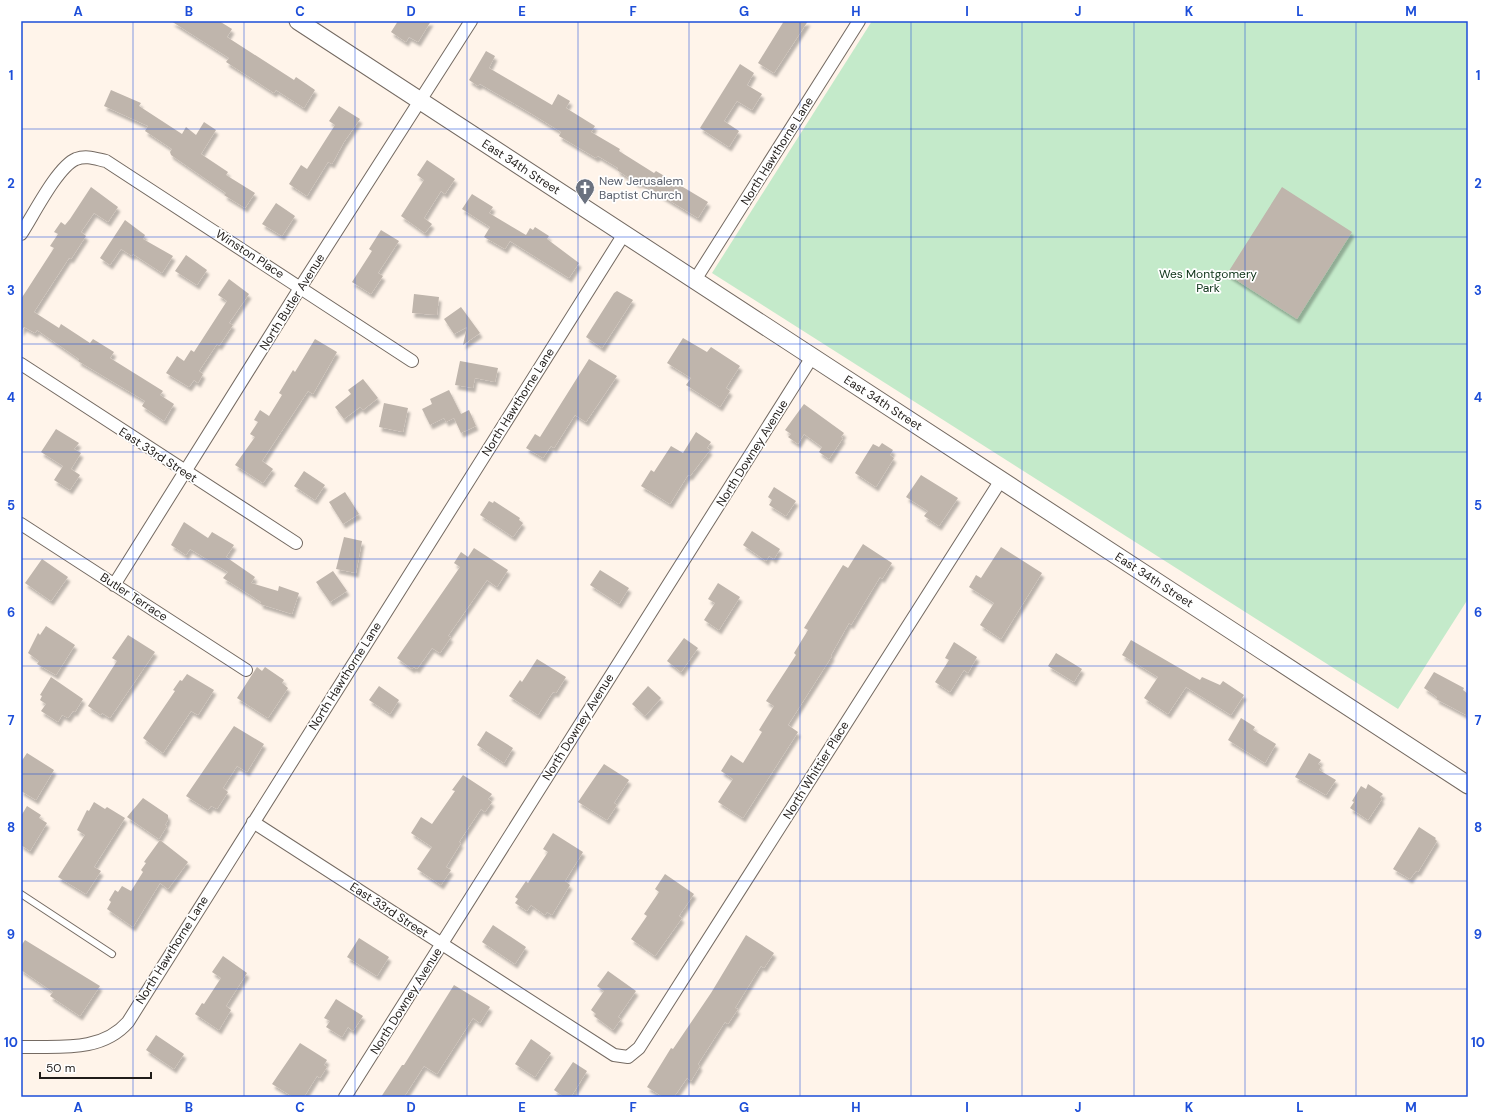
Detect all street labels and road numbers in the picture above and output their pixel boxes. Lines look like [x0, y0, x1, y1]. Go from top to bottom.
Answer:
street label: North Hawthorne Lane [737, 94, 817, 208]
street label: East 34th Street [479, 136, 563, 198]
street label: Winston Place [213, 226, 288, 282]
street label: North Butler Avenue [256, 250, 328, 353]
street label: North Hawthorne Lane [478, 345, 558, 459]
street label: East 34th Street [841, 372, 925, 434]
street label: North Downey Avenue [713, 396, 791, 509]
street label: East 33rd Street [116, 424, 200, 486]
street label: East 34th Street [1112, 549, 1196, 611]
street label: Butler Terrace [97, 569, 171, 625]
street label: North Hawthorne Lane [305, 619, 385, 733]
street label: North Downey Avenue [539, 670, 617, 783]
street label: North Whittier Place [779, 718, 853, 822]
street label: East 33rd Street [347, 879, 431, 941]
street label: North Hawthorne Lane [132, 893, 212, 1007]
street label: North Downey Avenue [367, 944, 445, 1057]

